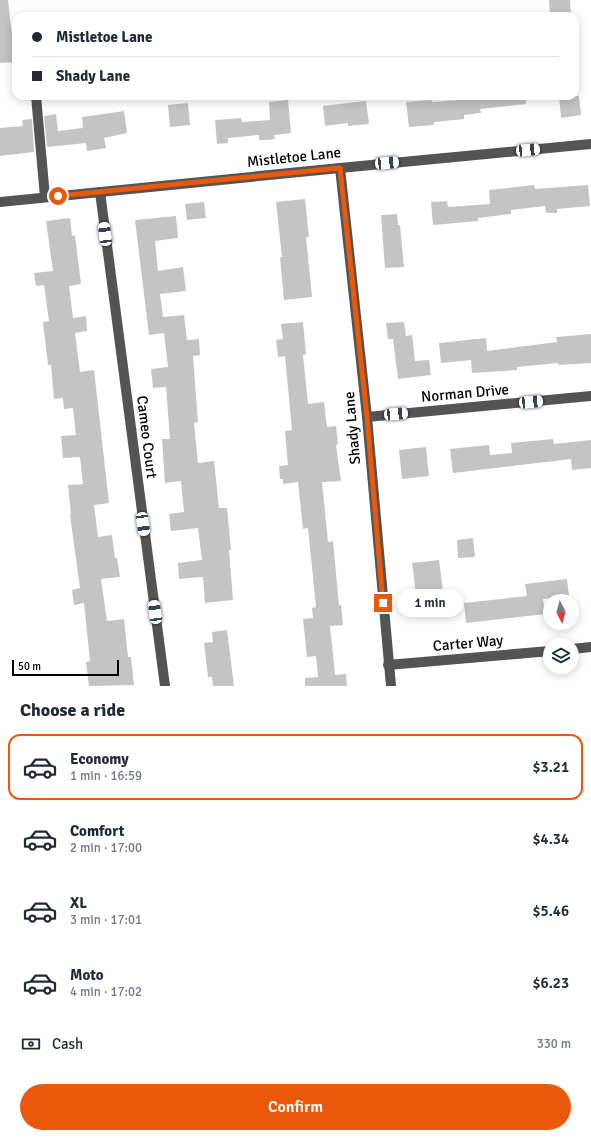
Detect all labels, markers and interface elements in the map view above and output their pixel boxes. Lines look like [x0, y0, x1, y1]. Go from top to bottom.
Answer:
text: Mistletoe Lane [56, 28, 153, 46]
text: Shady Lane [56, 67, 130, 85]
street label: Mistletoe Lane [246, 143, 342, 171]
car [516, 143, 540, 157]
car [375, 156, 399, 170]
route start [49, 187, 67, 205]
car [98, 221, 112, 247]
street label: Norman Drive [420, 380, 510, 406]
street label: Shady Lane [340, 391, 364, 465]
street label: Cameo Court [133, 395, 161, 479]
car [519, 395, 543, 409]
car [384, 407, 408, 421]
car [135, 511, 151, 537]
callout: 1 min [397, 589, 463, 617]
route end [374, 594, 392, 612]
north arrow [543, 594, 579, 630]
map controls [543, 594, 579, 674]
text: 1 min [414, 595, 446, 611]
car [147, 599, 163, 625]
street label: Carter Way [432, 631, 504, 655]
button: layers [543, 638, 579, 674]
scale bar [12, 658, 119, 677]
text: 50 m [18, 660, 41, 673]
text: Choose a ride [20, 699, 125, 721]
icon: car [22, 749, 58, 785]
text: Economy [70, 750, 129, 768]
text: $3.21 [532, 758, 569, 776]
text: 1 min · 16:59 [70, 768, 142, 784]
icon: car [22, 821, 58, 857]
text: Comfort [70, 822, 124, 840]
text: $4.34 [532, 830, 569, 848]
text: 2 min · 17:00 [70, 840, 142, 856]
icon: car [22, 893, 58, 929]
text: XL [70, 894, 87, 912]
text: $5.46 [532, 902, 569, 920]
text: 3 min · 17:01 [70, 912, 142, 928]
icon: car [22, 965, 58, 1001]
text: Moto [70, 966, 104, 984]
text: $6.23 [532, 974, 569, 992]
text: 4 min · 17:02 [70, 984, 142, 1000]
icon: cash [20, 1033, 42, 1055]
text: Cash [52, 1035, 83, 1053]
text: 330 m [537, 1036, 571, 1052]
button: Confirm [20, 1084, 571, 1130]

